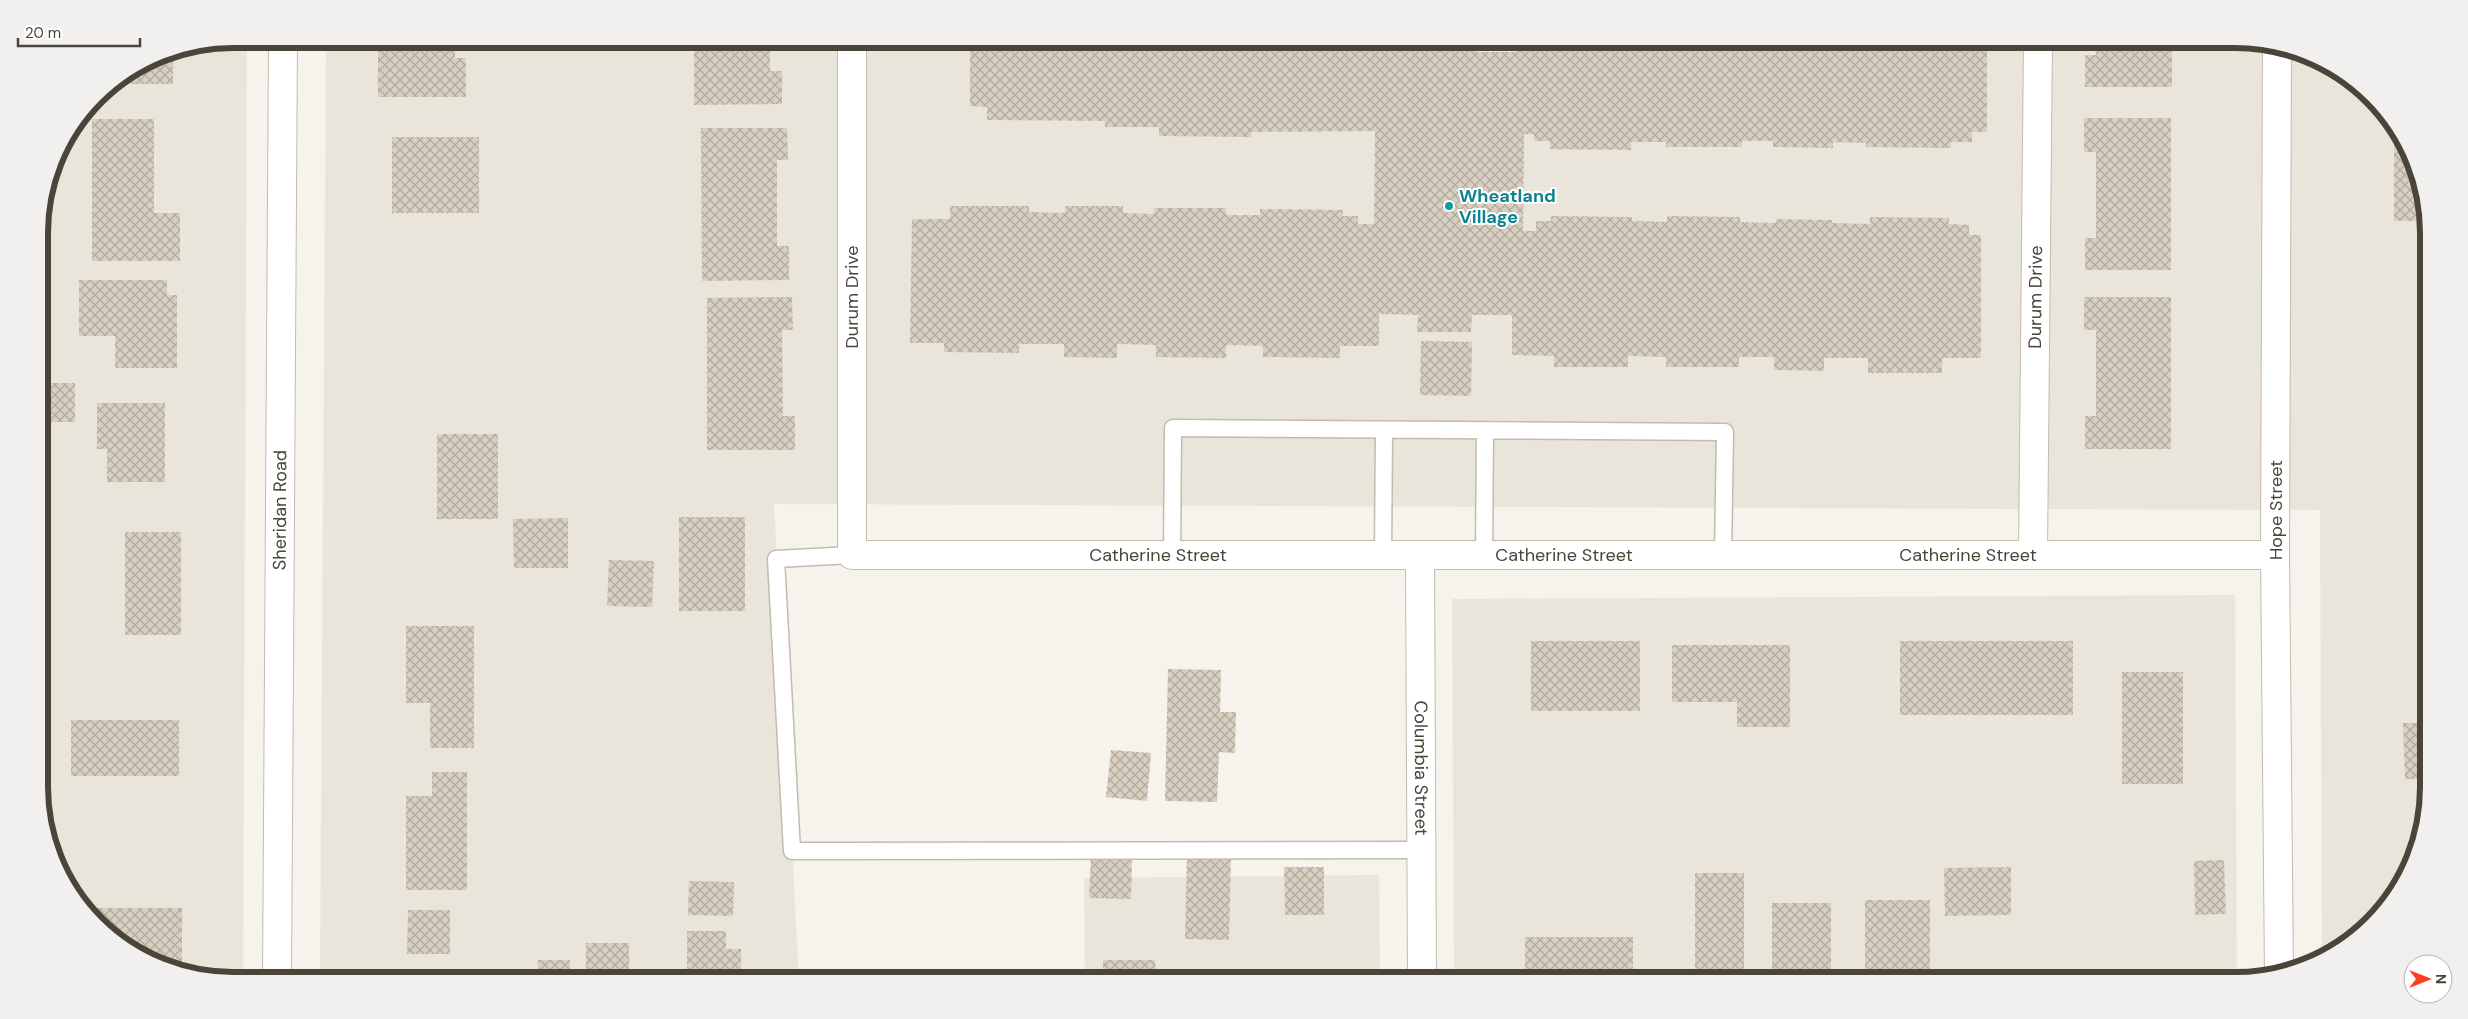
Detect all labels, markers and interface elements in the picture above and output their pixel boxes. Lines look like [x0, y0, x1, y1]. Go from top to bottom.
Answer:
scale bar [18, 15, 140, 47]
text: 20 m [25, 23, 61, 43]
place label: Wheatland Village [1459, 184, 1556, 229]
marker: Wheatland Village [1443, 200, 1455, 212]
street label: Durum Drive [840, 245, 864, 349]
street label: Durum Drive [2023, 245, 2048, 349]
street label: Sheridan Road [268, 450, 292, 570]
street label: Hope Street [2264, 460, 2288, 560]
street label: Catherine Street [1089, 543, 1227, 567]
street label: Catherine Street [1495, 543, 1633, 567]
street label: Catherine Street [1899, 543, 2037, 567]
street label: Columbia Street [1409, 700, 1433, 836]
north arrow [2403, 954, 2453, 1004]
text: N [2432, 974, 2450, 984]

